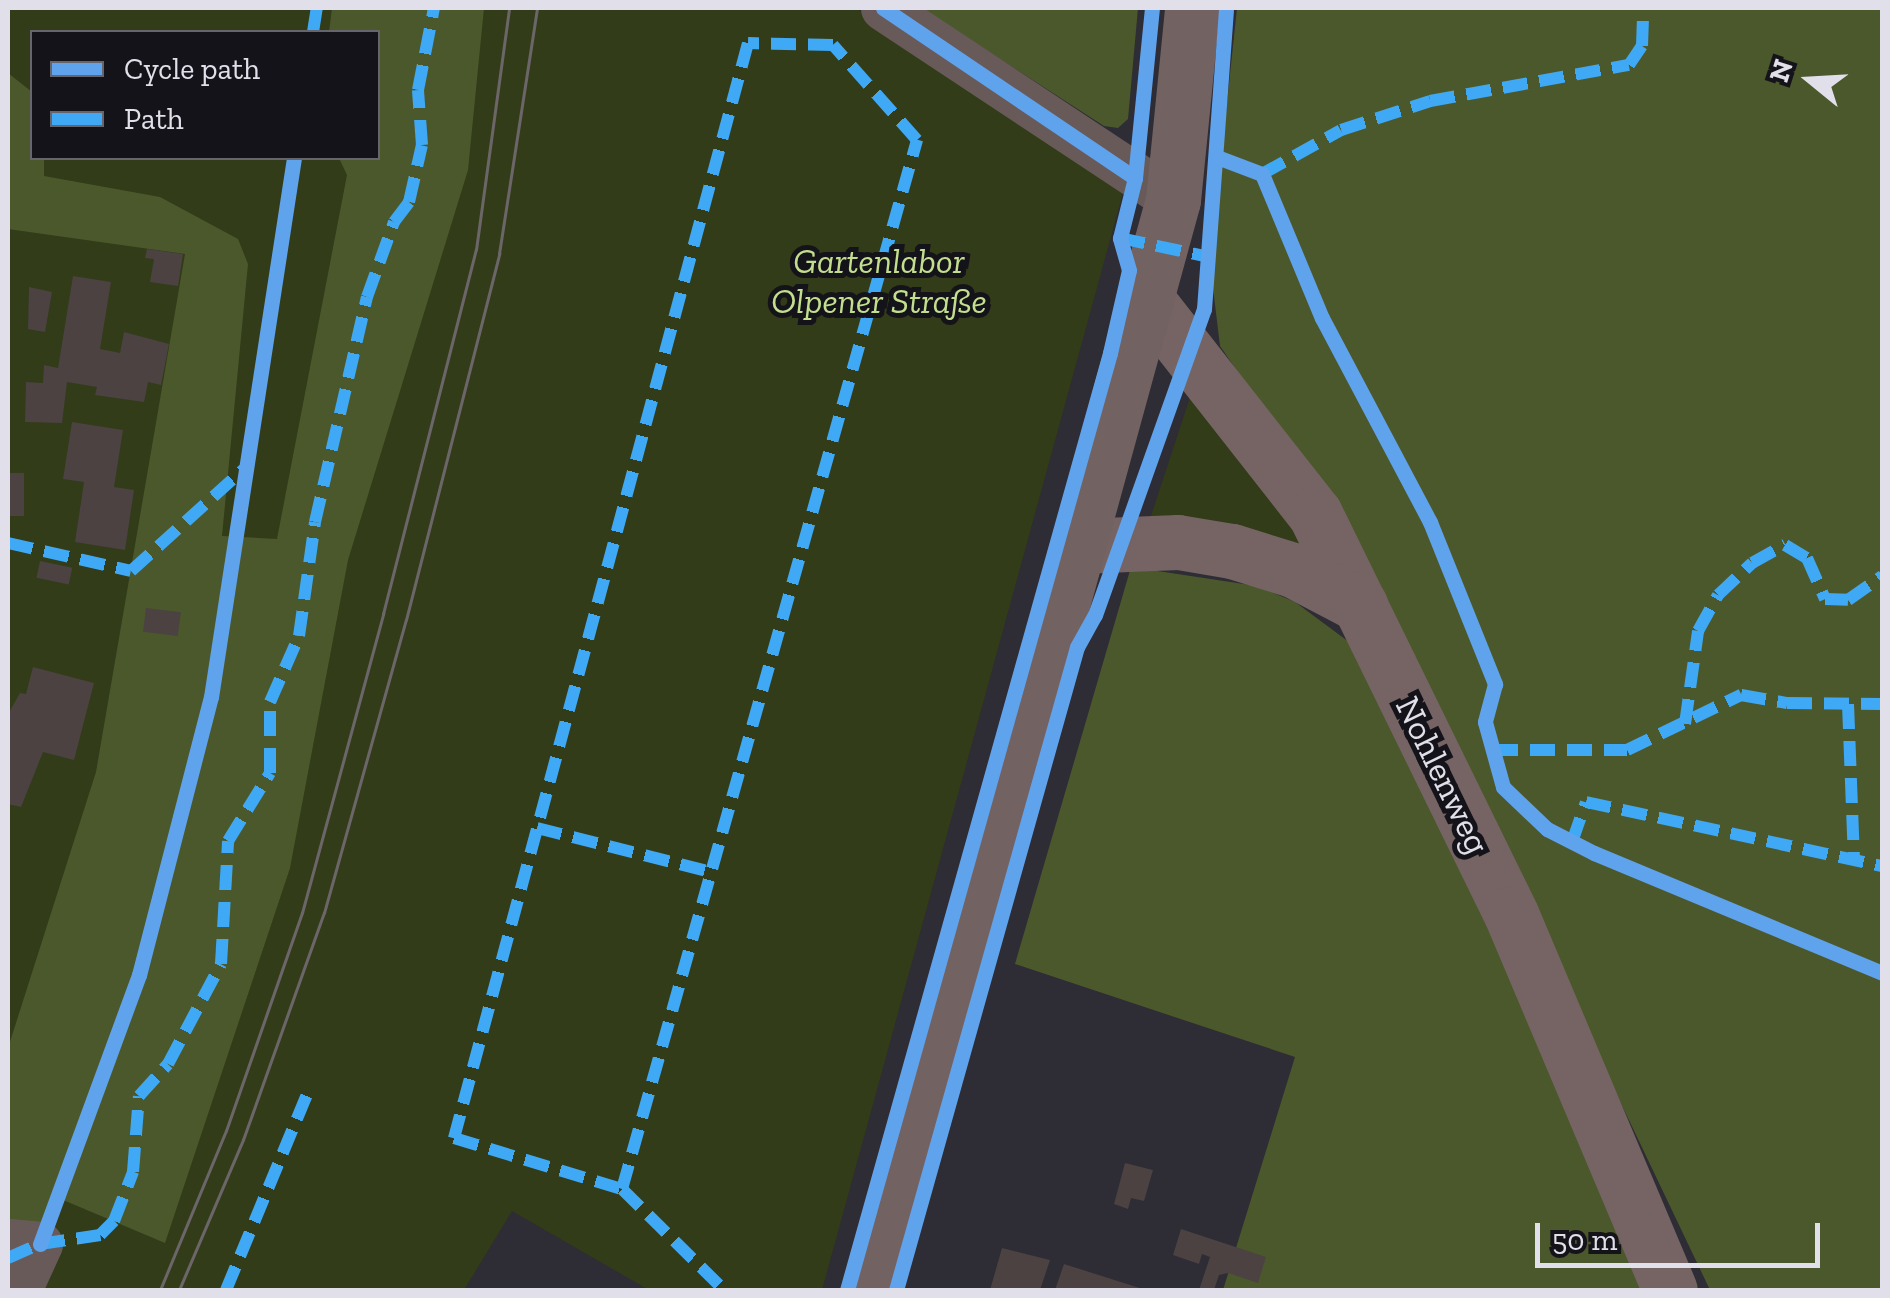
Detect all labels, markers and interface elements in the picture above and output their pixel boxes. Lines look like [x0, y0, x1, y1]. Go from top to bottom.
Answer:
legend [30, 30, 380, 160]
north arrow [1760, 30, 1860, 130]
text: Cycle path [124, 51, 260, 87]
text: N [1762, 55, 1800, 86]
text: Path [124, 101, 183, 137]
park label: Gartenlabor Olpener Straße [771, 240, 987, 322]
street label: Nohlenweg [1387, 689, 1499, 861]
scale bar [1540, 1203, 1825, 1265]
text: 50 m [1552, 1222, 1617, 1258]

